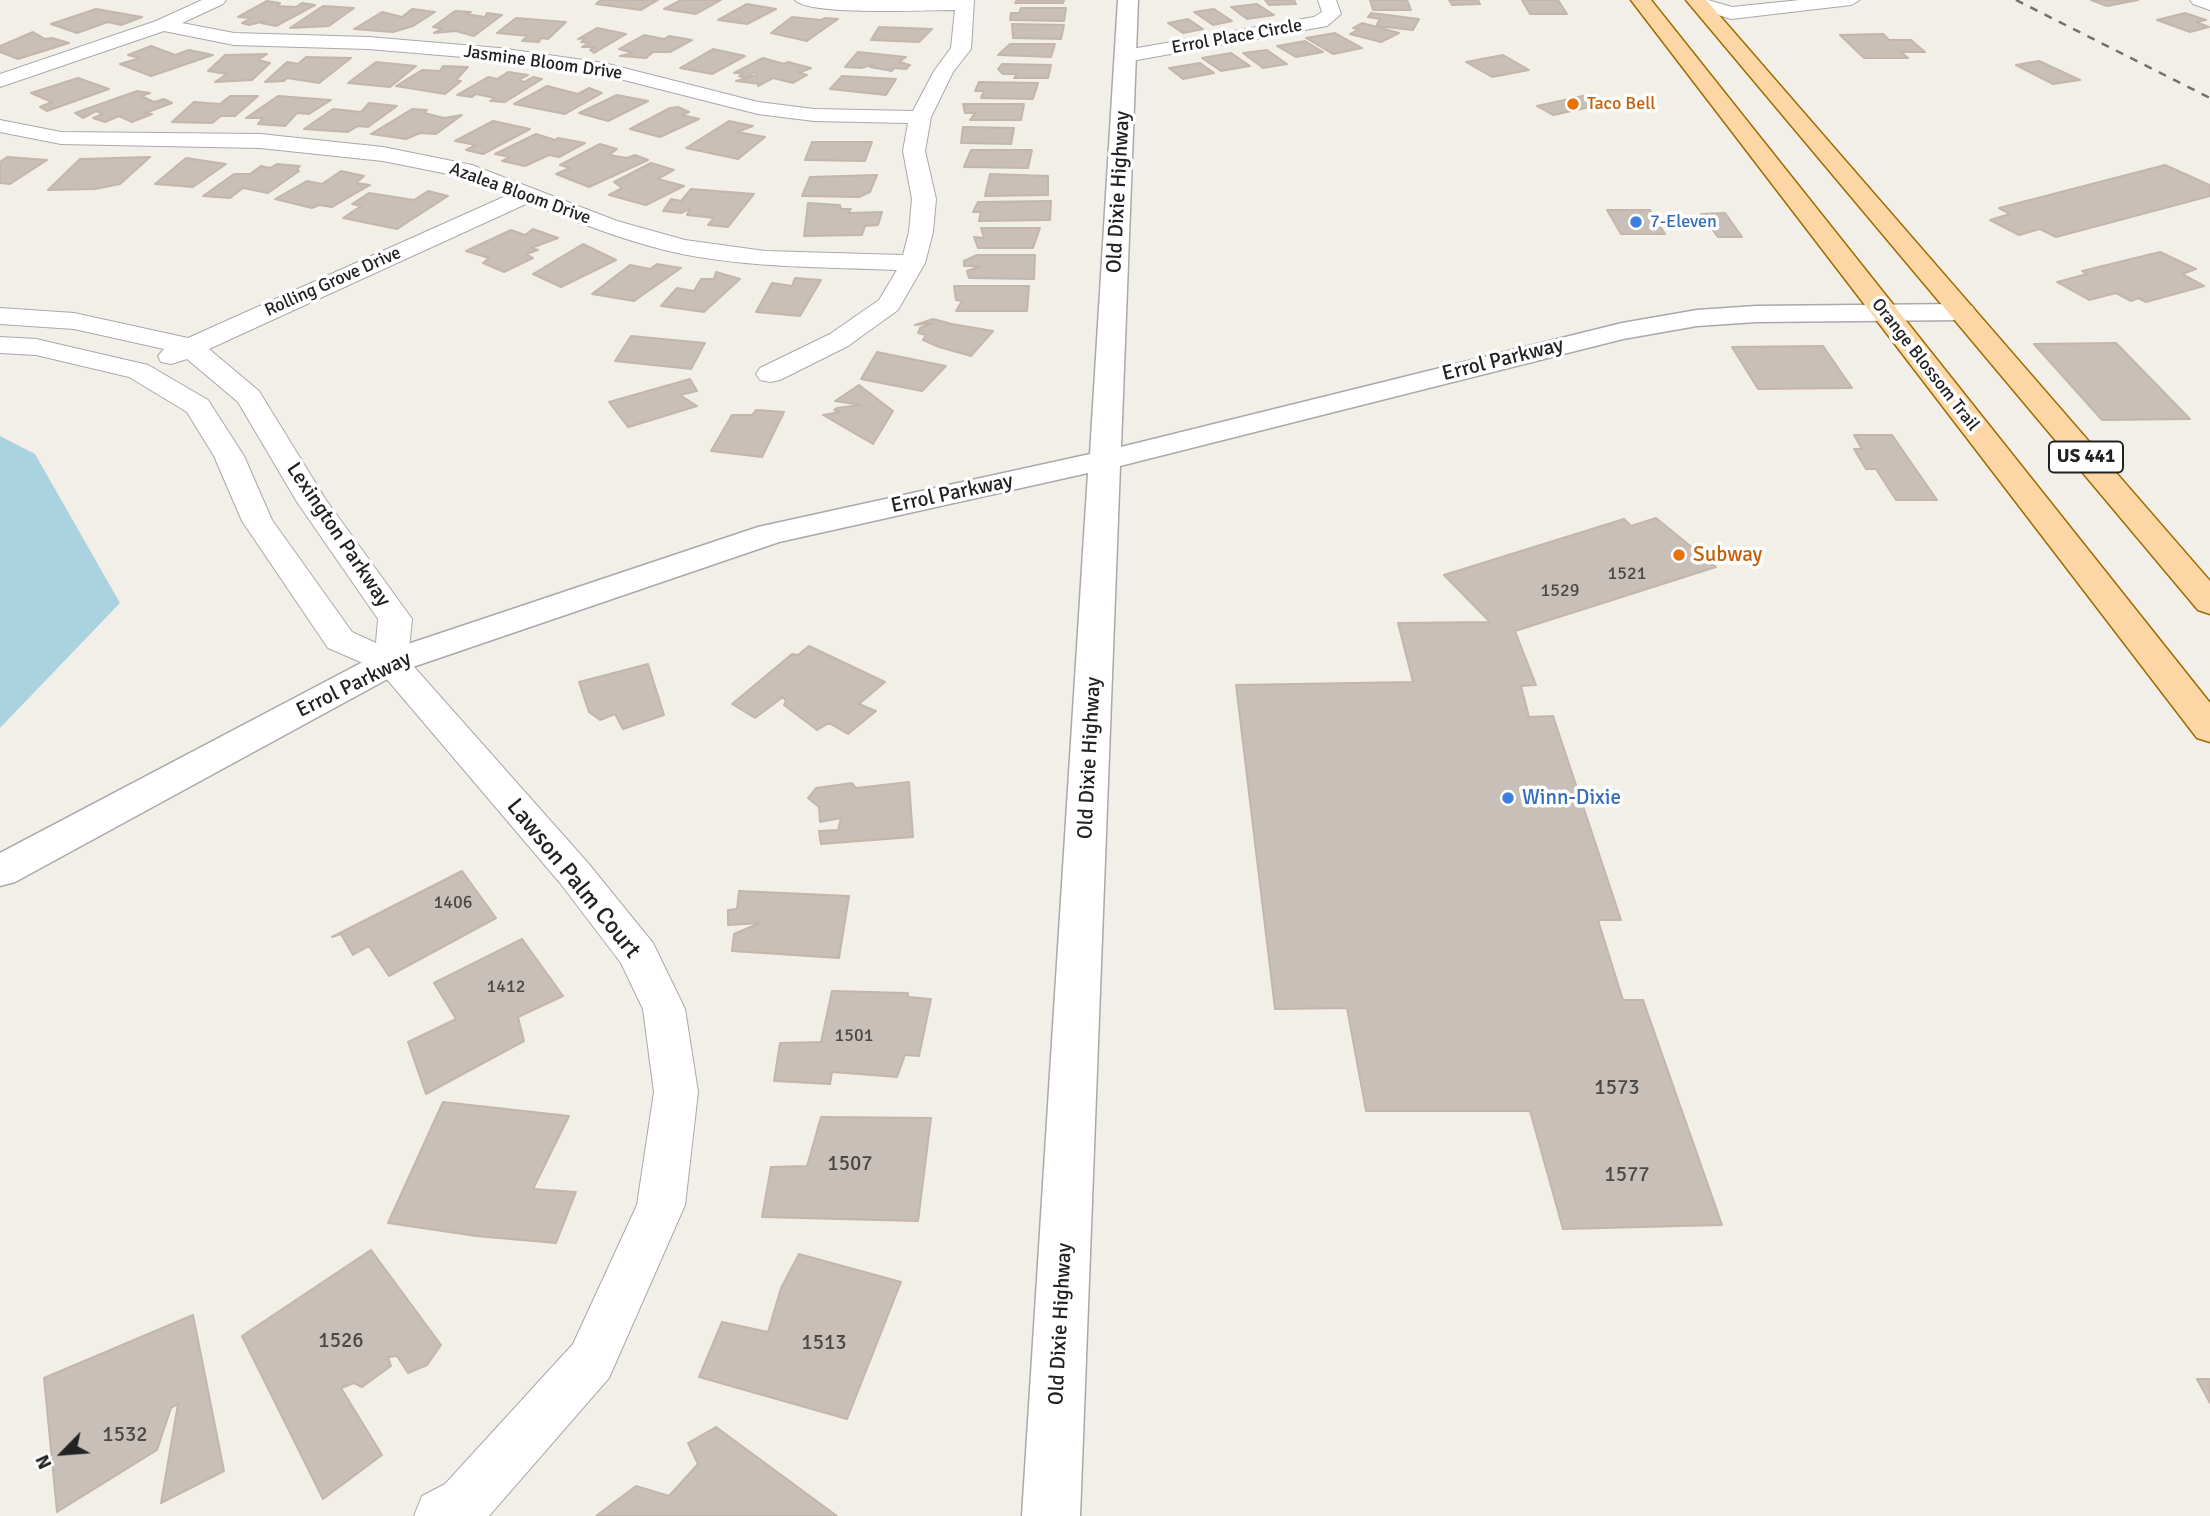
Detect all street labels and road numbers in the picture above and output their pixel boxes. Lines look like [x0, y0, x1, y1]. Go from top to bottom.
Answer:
street label: Errol Place Circle [1170, 15, 1304, 59]
street label: Jasmine Bloom Drive [462, 41, 624, 85]
street label: Old Dixie Highway [1102, 110, 1136, 274]
street label: Azalea Bloom Drive [446, 158, 594, 230]
street label: Rolling Grove Drive [262, 242, 404, 322]
street label: Orange Blossom Trail [1867, 294, 1983, 436]
street label: Errol Parkway [1440, 333, 1566, 387]
road number: US 441 [2049, 442, 2123, 472]
street label: Lexington Parkway [280, 458, 396, 612]
street label: Errol Parkway [889, 469, 1015, 519]
street label: Errol Parkway [293, 646, 415, 724]
street label: Old Dixie Highway [1073, 676, 1107, 840]
street label: Lawson Palm Court [500, 793, 646, 965]
street label: Old Dixie Highway [1044, 1242, 1078, 1406]

